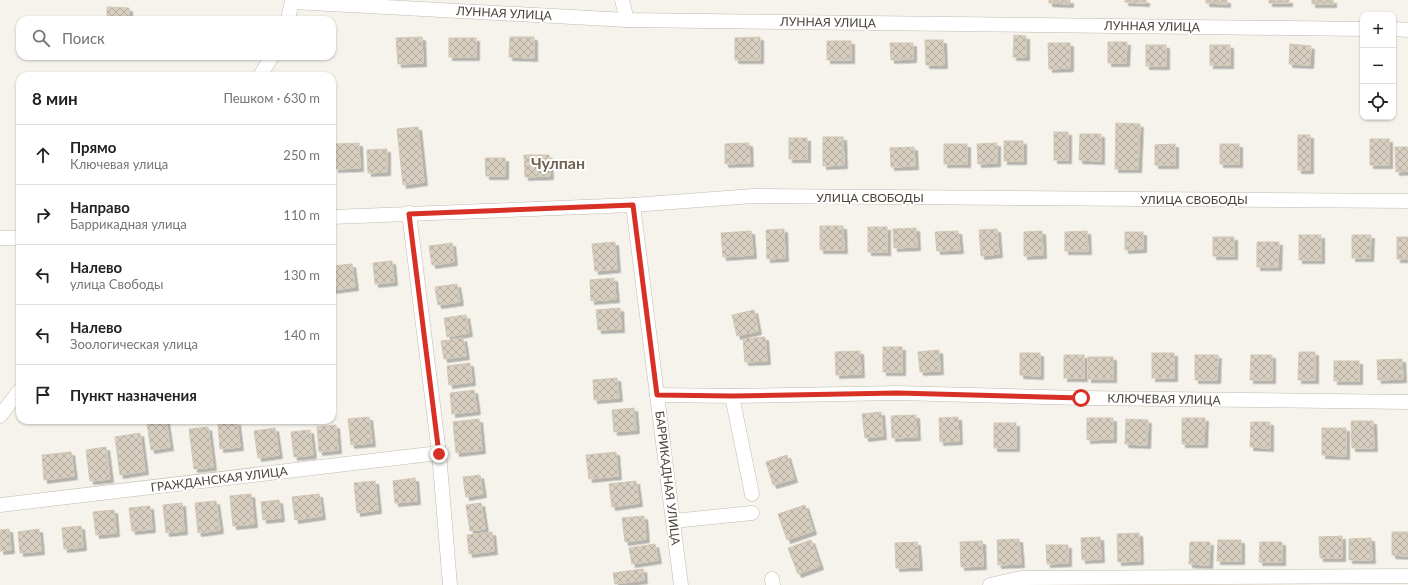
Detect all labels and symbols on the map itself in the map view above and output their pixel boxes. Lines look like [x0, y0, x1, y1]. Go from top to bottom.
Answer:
street label: ЛУННАЯ УЛИЦА [455, 3, 553, 23]
street label: ЛУННАЯ УЛИЦА [779, 14, 877, 30]
street label: ЛУННАЯ УЛИЦА [1103, 18, 1201, 34]
district label: Чулпан [531, 153, 585, 172]
street label: УЛИЦА СВОБОДЫ [816, 190, 924, 205]
street label: УЛИЦА СВОБОДЫ [1140, 192, 1248, 207]
route start [1072, 389, 1090, 407]
street label: КЛЮЧЕВАЯ УЛИЦА [1107, 391, 1222, 408]
street label: БАРРИКАДНАЯ УЛИЦА [652, 410, 684, 547]
route end [430, 445, 448, 463]
street label: ГРАЖДАНСКАЯ УЛИЦА [150, 463, 289, 495]

